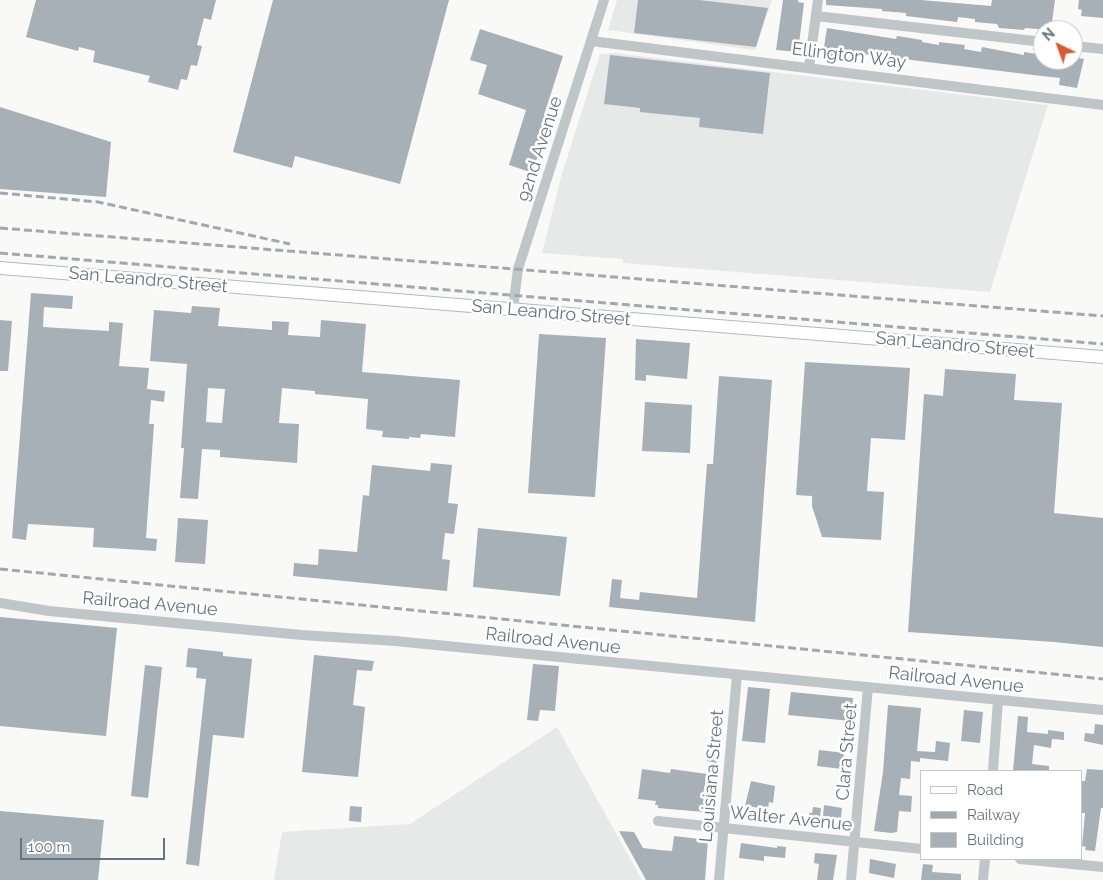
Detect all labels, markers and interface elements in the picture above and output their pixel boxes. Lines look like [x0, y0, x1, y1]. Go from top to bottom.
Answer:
north arrow [1033, 20, 1083, 70]
text: N [1039, 25, 1058, 44]
street label: Ellington Way [791, 38, 907, 74]
street label: 92nd Avenue [513, 94, 567, 204]
street label: San Leandro Street [68, 262, 228, 298]
street label: San Leandro Street [471, 295, 631, 331]
street label: San Leandro Street [875, 327, 1035, 363]
street label: Railroad Avenue [81, 587, 219, 621]
street label: Railroad Avenue [484, 623, 622, 659]
street label: Railroad Avenue [887, 662, 1025, 698]
street label: Clara Street [832, 702, 862, 802]
street label: Louisiana Street [695, 709, 729, 843]
legend [920, 770, 1083, 860]
text: Road [967, 781, 1003, 799]
street label: Walter Avenue [729, 802, 853, 836]
text: Railway [967, 806, 1020, 824]
scale bar [22, 828, 168, 860]
text: Building [967, 831, 1024, 849]
text: 100 m [28, 838, 70, 856]

